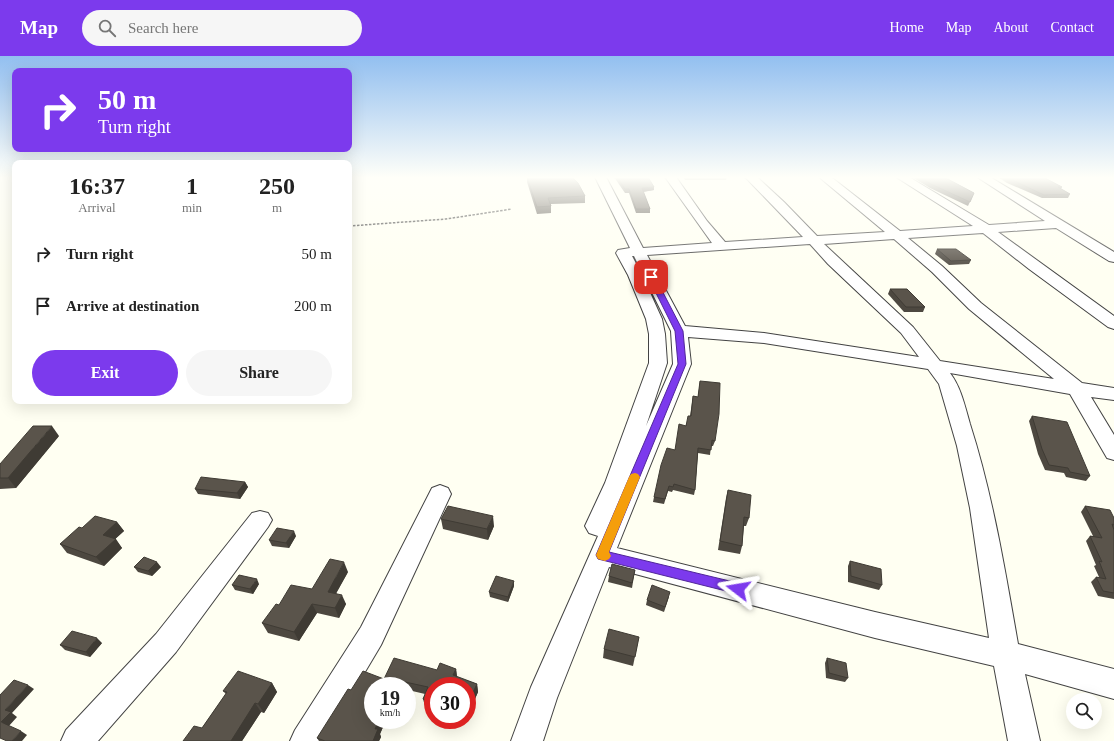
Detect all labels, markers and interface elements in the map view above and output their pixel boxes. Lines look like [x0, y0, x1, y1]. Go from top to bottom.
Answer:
search box [82, 10, 362, 46]
text: Map [20, 17, 58, 38]
icon: search [96, 17, 118, 39]
text: Search here [128, 20, 198, 36]
text: Home [890, 20, 924, 35]
text: Map [946, 20, 971, 35]
text: About [993, 20, 1028, 35]
text: Contact [1050, 20, 1094, 35]
icon: right [32, 84, 84, 136]
text: 50 m [98, 84, 156, 115]
text: Turn right [98, 117, 171, 137]
text: 16:37 [69, 173, 125, 199]
text: 1 [186, 173, 198, 199]
text: 250 [259, 173, 295, 199]
text: Arrival [78, 200, 116, 215]
text: min [182, 200, 202, 215]
text: m [272, 200, 282, 215]
icon: right [32, 243, 54, 265]
text: Turn right [66, 246, 133, 262]
text: 50 m [302, 246, 332, 262]
pin [634, 260, 668, 294]
icon: arrive [640, 266, 662, 288]
icon: arrive [32, 295, 54, 317]
text: Arrive at destination [66, 298, 199, 314]
text: 200 m [294, 298, 332, 314]
button: Exit [32, 350, 178, 396]
button: Share [186, 350, 332, 396]
position arrow [717, 568, 759, 610]
speed limit sign: 30 [424, 677, 476, 729]
text: 19 [380, 687, 400, 709]
map controls [1066, 693, 1102, 729]
button: search [1066, 693, 1102, 729]
text: km/h [380, 707, 400, 718]

